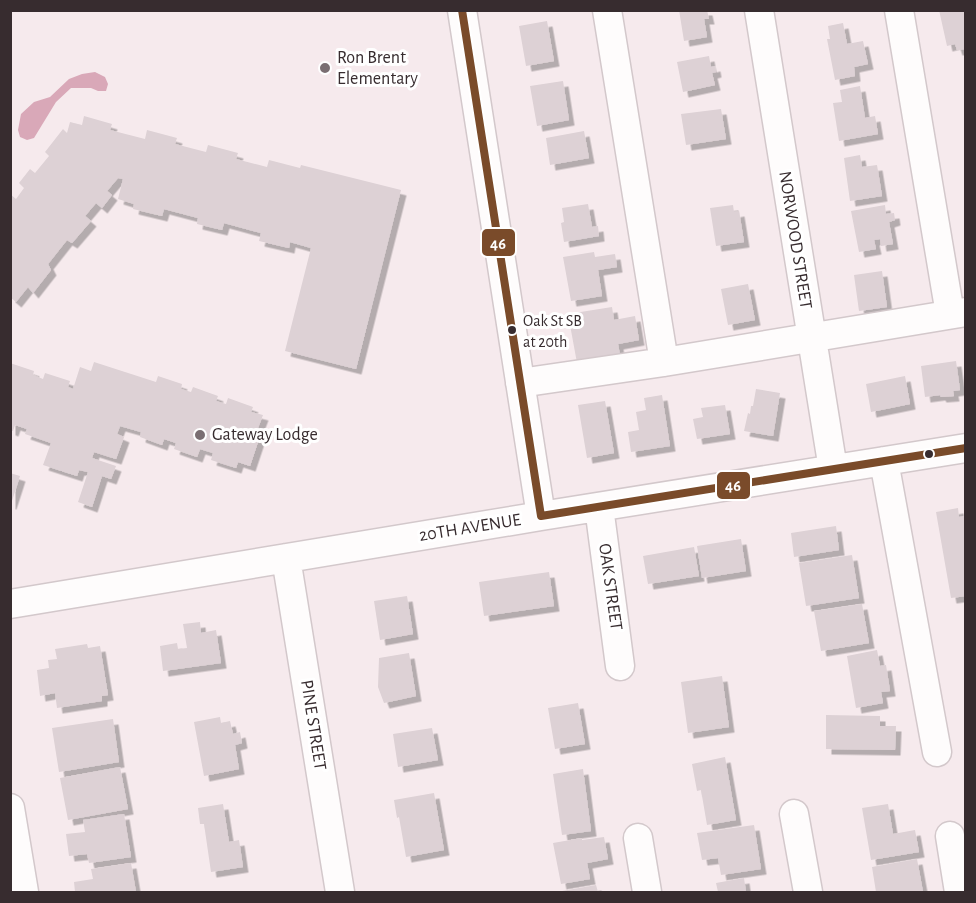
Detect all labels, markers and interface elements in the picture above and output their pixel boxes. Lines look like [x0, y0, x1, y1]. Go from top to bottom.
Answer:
place label: Ron Brent Elementary [337, 49, 418, 88]
marker: Ron Brent Elementary [318, 61, 332, 75]
street label: NORWOOD STREET [775, 170, 815, 310]
line badge: 46 [481, 228, 516, 257]
text: 46 [490, 236, 506, 252]
place label: Oak St SB at 20th [523, 313, 582, 350]
marker: Oak St SB at 20th [506, 324, 518, 336]
place label: Gateway Lodge [212, 426, 318, 444]
marker: Gateway Lodge [193, 428, 207, 442]
unlabelled marker [923, 448, 935, 460]
line badge: 46 [716, 471, 751, 500]
text: 46 [725, 478, 741, 494]
street label: 20TH AVENUE [418, 511, 523, 545]
street label: OAK STREET [595, 542, 625, 632]
street label: PINE STREET [297, 678, 329, 772]

